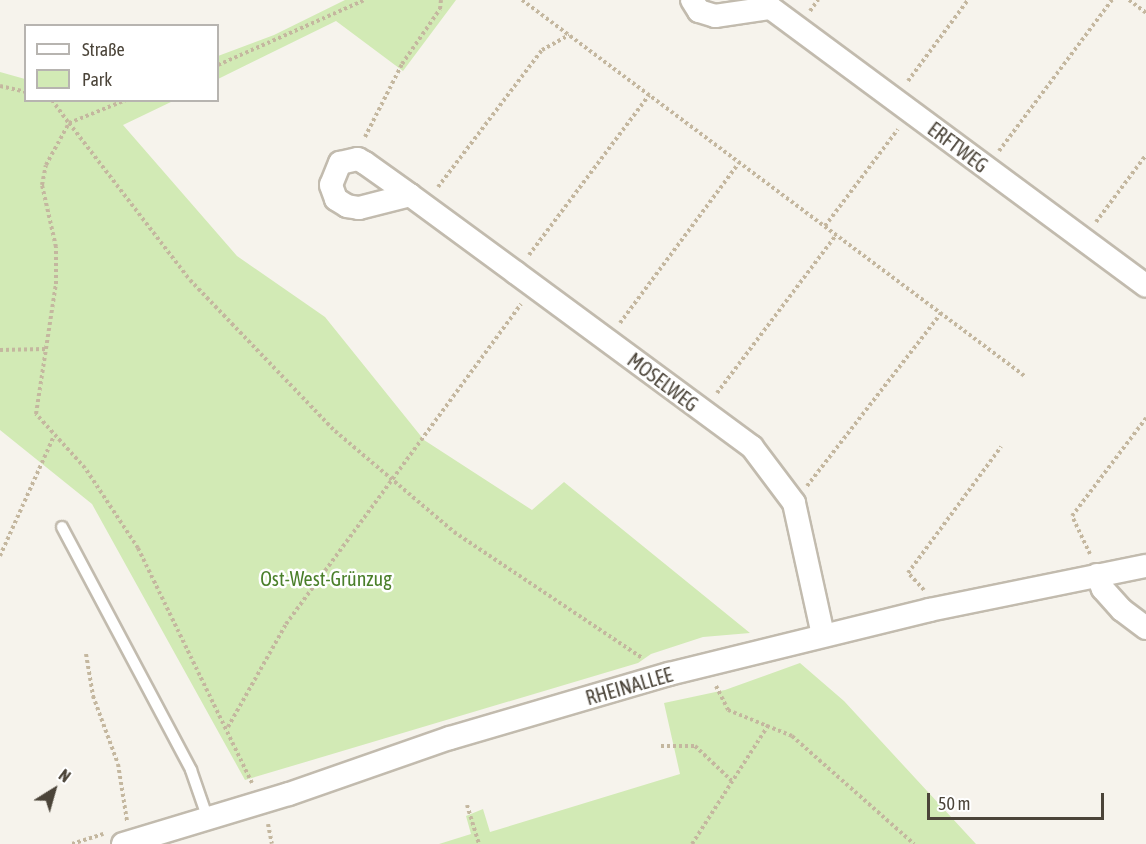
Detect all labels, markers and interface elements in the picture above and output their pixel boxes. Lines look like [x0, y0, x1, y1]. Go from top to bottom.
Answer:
legend [24, 24, 219, 102]
text: Straße [82, 39, 125, 60]
text: Park [82, 69, 112, 90]
street label: ERFTWEG [923, 117, 993, 177]
street label: MOSELWEG [623, 348, 703, 416]
park label: Ost-West-Grünzug [260, 566, 392, 590]
street label: RHEINALLEE [583, 662, 675, 710]
north arrow [24, 760, 84, 820]
text: N [56, 766, 74, 786]
scale bar [930, 781, 1107, 819]
text: 50 m [938, 793, 970, 814]

